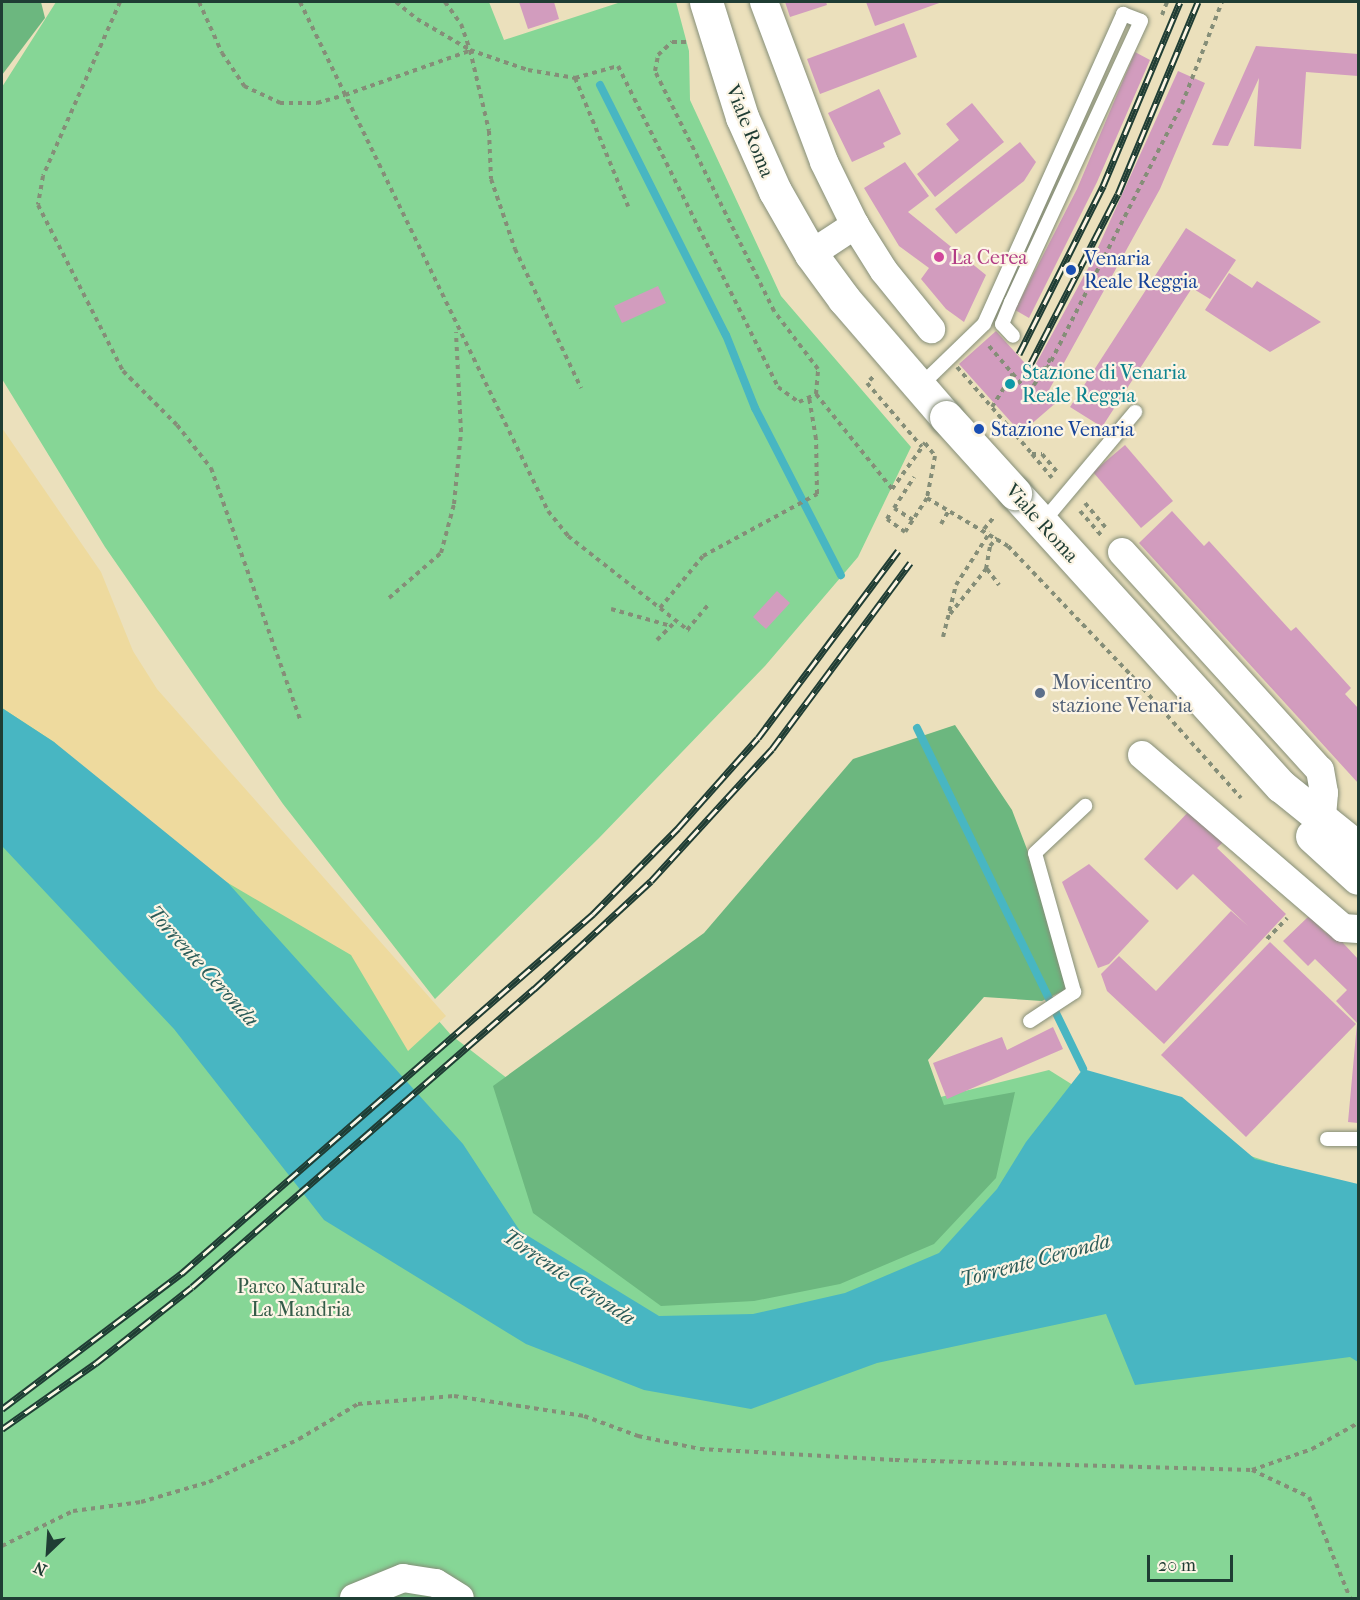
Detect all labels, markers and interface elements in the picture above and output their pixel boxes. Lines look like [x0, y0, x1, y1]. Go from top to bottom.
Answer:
street label: Viale Roma [721, 81, 779, 181]
place label: La Cerea [951, 245, 1028, 269]
place label: Venaria Reale Reggia [1084, 246, 1198, 293]
marker: La Cerea [932, 250, 946, 264]
marker: Venaria Reale Reggia [1062, 261, 1080, 279]
place label: Stazione di Venaria Reale Reggia [1022, 360, 1186, 407]
marker: Stazione di Venaria Reale Reggia [1003, 377, 1017, 391]
place label: Stazione Venaria [991, 417, 1134, 441]
marker: Stazione Venaria [972, 422, 986, 436]
street label: Viale Roma [1000, 479, 1084, 567]
place label: Movicentro stazione Venaria [1052, 670, 1192, 717]
marker: Movicentro stazione Venaria [1033, 686, 1047, 700]
water label: Torrente Ceronda [142, 900, 264, 1032]
water label: Torrente Ceronda [498, 1223, 640, 1331]
water label: Torrente Ceronda [957, 1228, 1113, 1292]
park label: Parco Naturale La Mandria [237, 1275, 365, 1322]
north arrow [18, 1522, 78, 1582]
scale bar [1150, 1543, 1236, 1581]
text: 20 m [1158, 1555, 1196, 1576]
text: N [31, 1558, 50, 1580]

